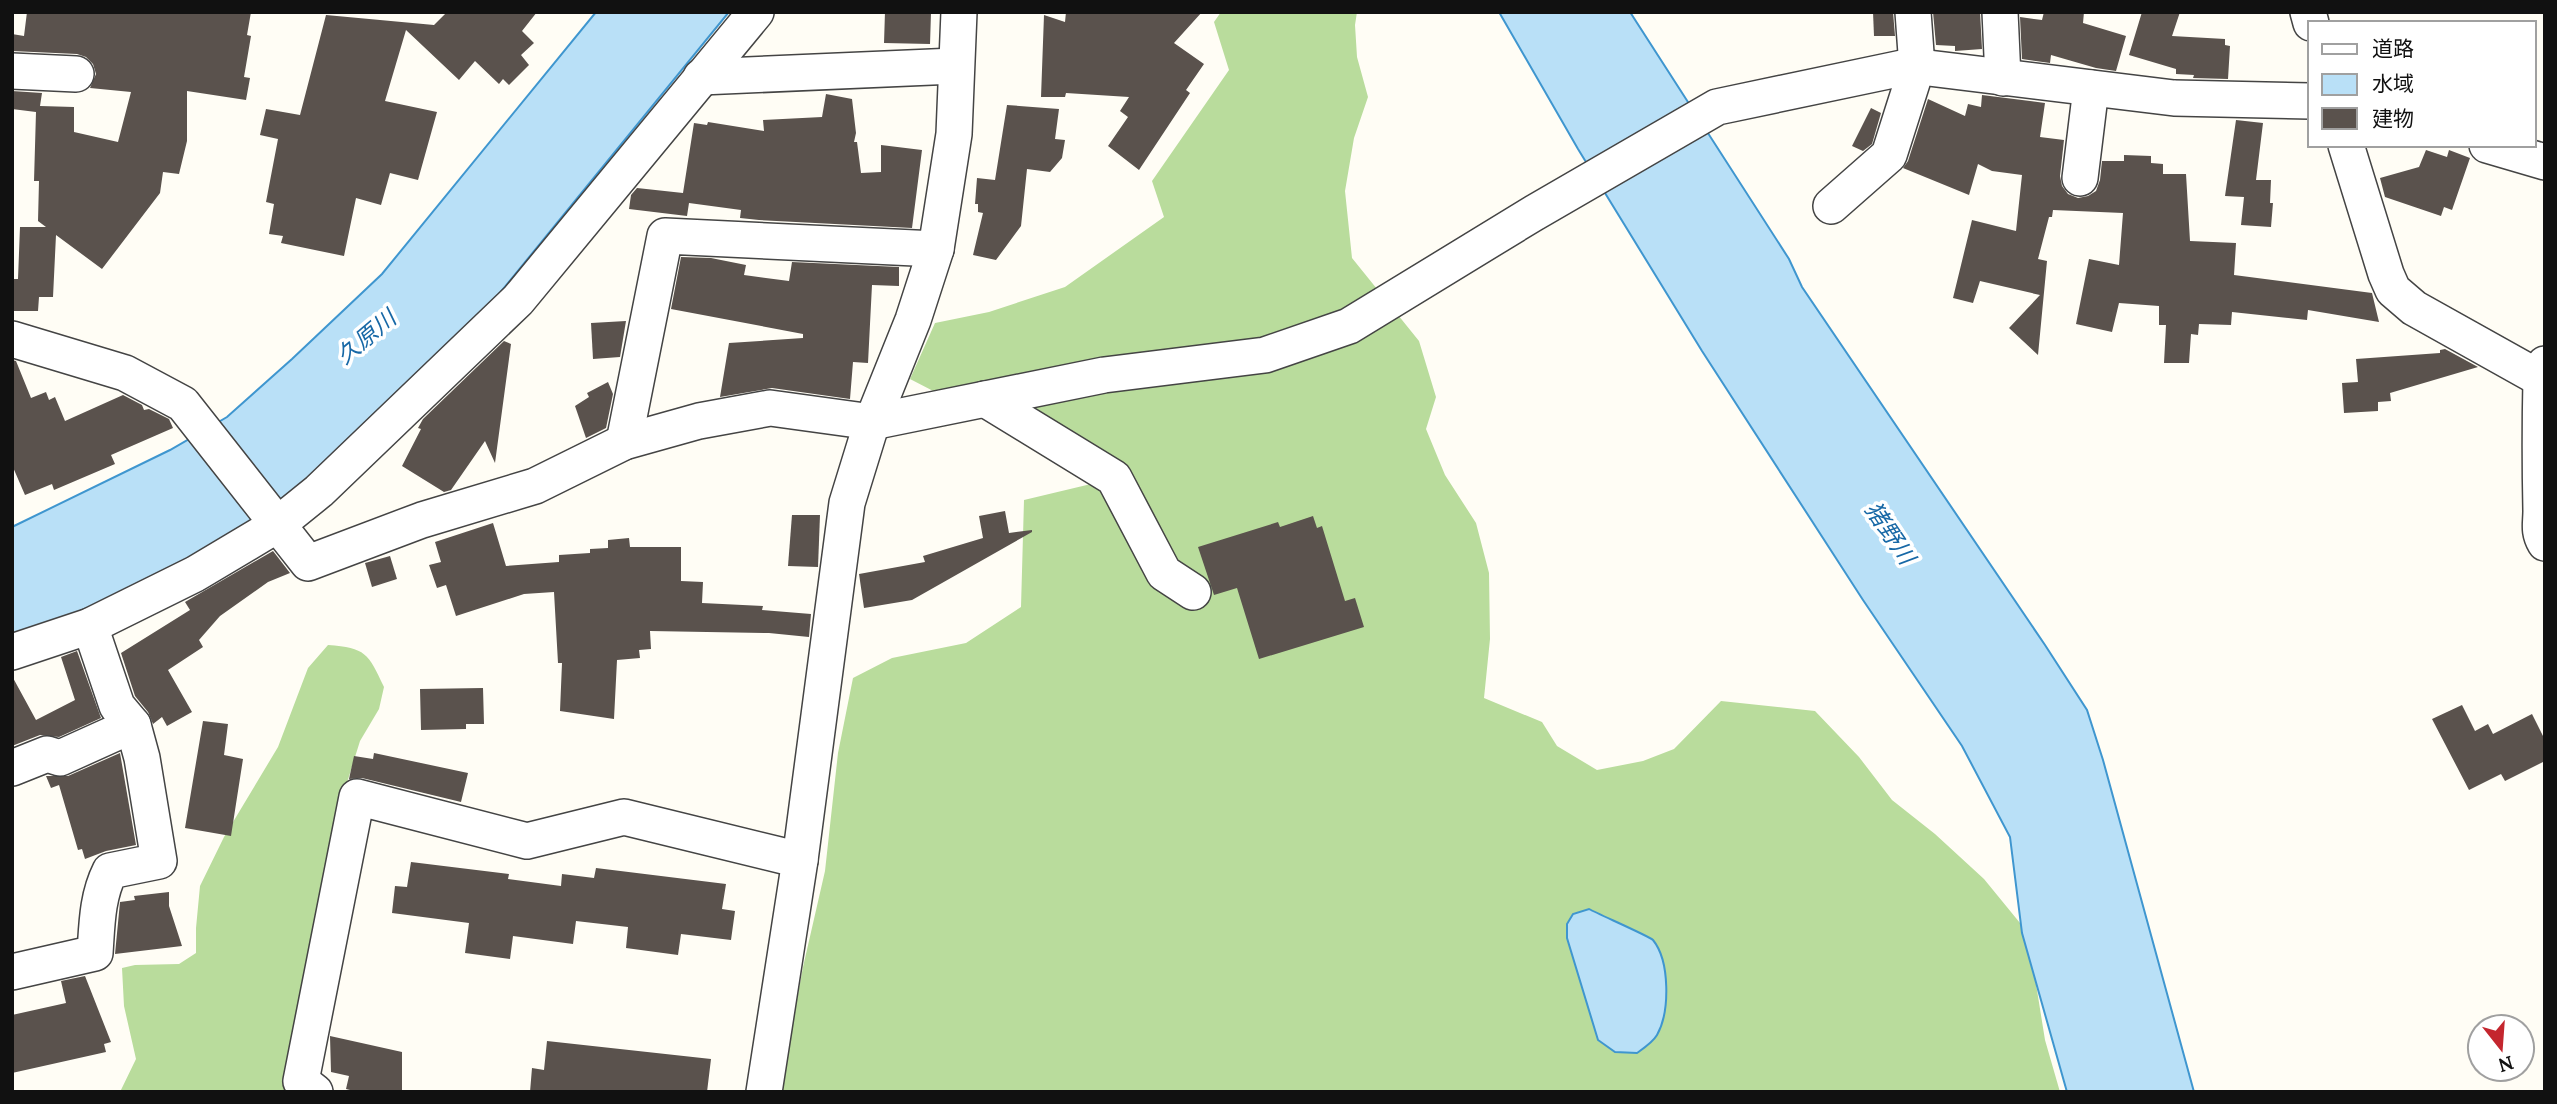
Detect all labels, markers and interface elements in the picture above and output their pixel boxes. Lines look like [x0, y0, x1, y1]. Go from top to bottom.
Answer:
legend [2308, 21, 2536, 147]
text: 道路 [2372, 35, 2414, 62]
text: 水域 [2372, 70, 2414, 97]
text: 建物 [2372, 105, 2414, 132]
water label: 久原川 [330, 301, 404, 370]
water label: 猪野川 [1859, 496, 1923, 572]
north arrow [2466, 1013, 2536, 1083]
text: N [2495, 1051, 2517, 1078]

